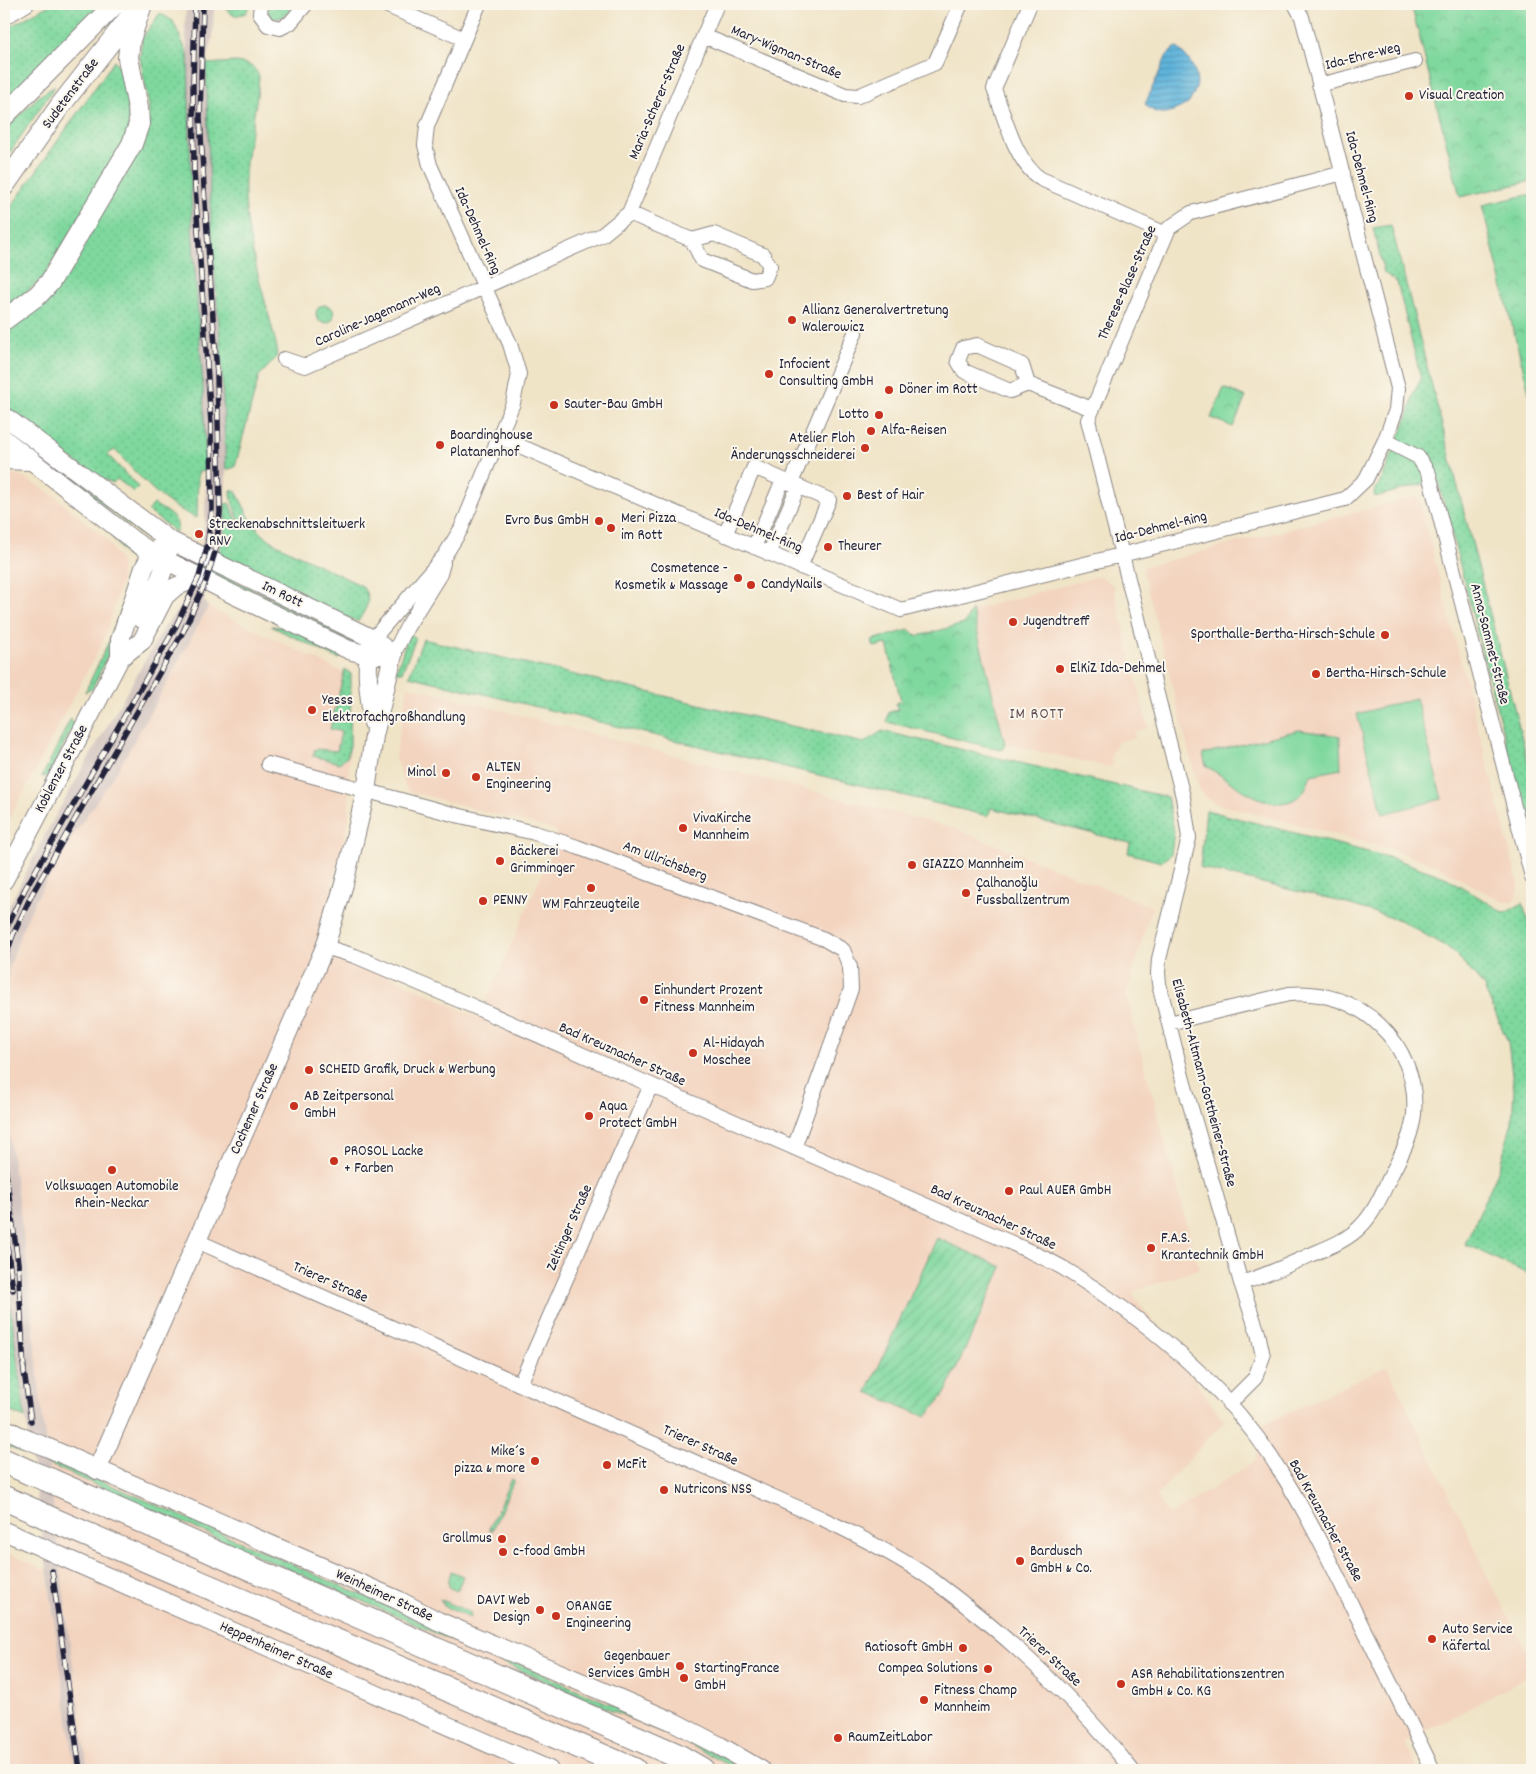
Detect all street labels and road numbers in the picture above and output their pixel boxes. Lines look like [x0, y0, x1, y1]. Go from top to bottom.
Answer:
street label: Mary-Wigman-Straße [727, 20, 845, 86]
street label: Ida-Ehre-Weg [1323, 37, 1403, 77]
street label: Maria-Scherer-Straße [624, 40, 692, 163]
street label: Sudetenstraße [37, 54, 105, 134]
street label: Ida-Dehmel-Ring [1338, 129, 1384, 225]
street label: Ida-Dehmel-Ring [448, 183, 506, 279]
street label: Therese-Blase-Straße [1093, 222, 1163, 344]
street label: Caroline-Jagemann-Weg [312, 278, 444, 354]
street label: Ida-Dehmel-Ring [710, 502, 806, 560]
street label: Ida-Dehmel-Ring [1113, 506, 1209, 550]
street label: Im Rott [258, 576, 307, 615]
street label: Anna-Sammet-Straße [1463, 581, 1515, 707]
street label: Koblenzer Straße [30, 721, 95, 817]
street label: Am Ullrichsberg [619, 836, 711, 888]
street label: Elisabeth-Altmann-Gottheiner-Straße [1165, 976, 1242, 1190]
street label: Bad Kreuznacher Straße [555, 1017, 689, 1093]
street label: Cochemer Straße [225, 1059, 285, 1158]
street label: Bad Kreuznacher Straße [926, 1179, 1060, 1257]
street label: Zeltinger Straße [541, 1181, 599, 1275]
street label: Trierer Straße [289, 1257, 372, 1310]
street label: Trierer Straße [659, 1420, 742, 1473]
street label: Bad Kreuznacher Straße [1282, 1456, 1368, 1587]
street label: Weinheimer Straße [332, 1564, 437, 1628]
street label: Heppenheimer Straße [216, 1616, 337, 1686]
street label: Trierer Straße [1012, 1621, 1086, 1693]

